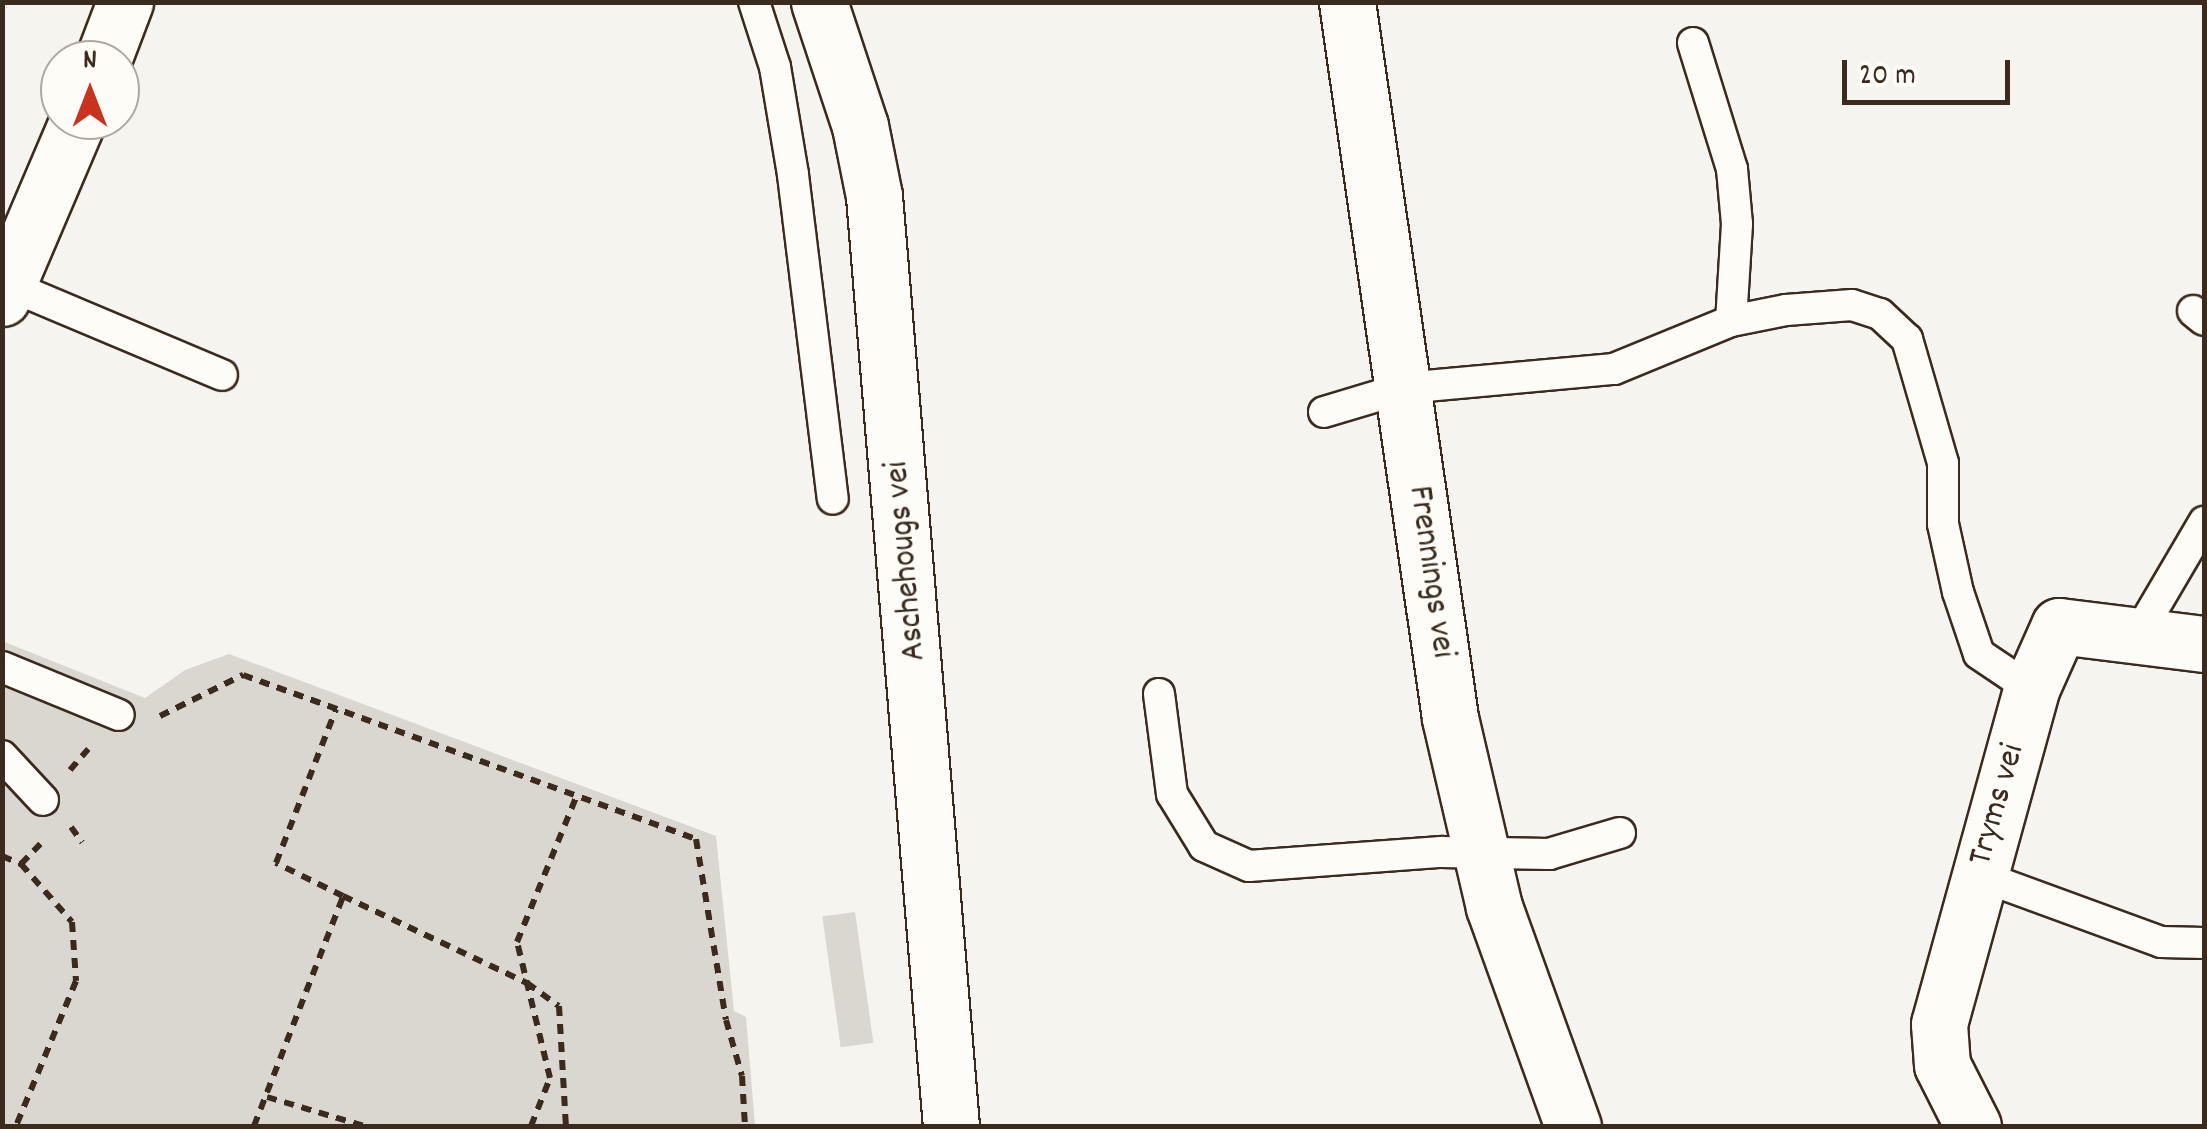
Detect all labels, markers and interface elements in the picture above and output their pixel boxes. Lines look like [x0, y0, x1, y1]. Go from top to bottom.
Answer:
north arrow [40, 40, 140, 140]
scale bar [1847, 40, 2014, 102]
text: N [83, 42, 97, 82]
text: 20 m [1859, 56, 1916, 99]
street label: Aschehougs vei [877, 459, 937, 663]
street label: Frennings vei [1397, 483, 1463, 661]
street label: Tryms vei [1961, 739, 2035, 871]

